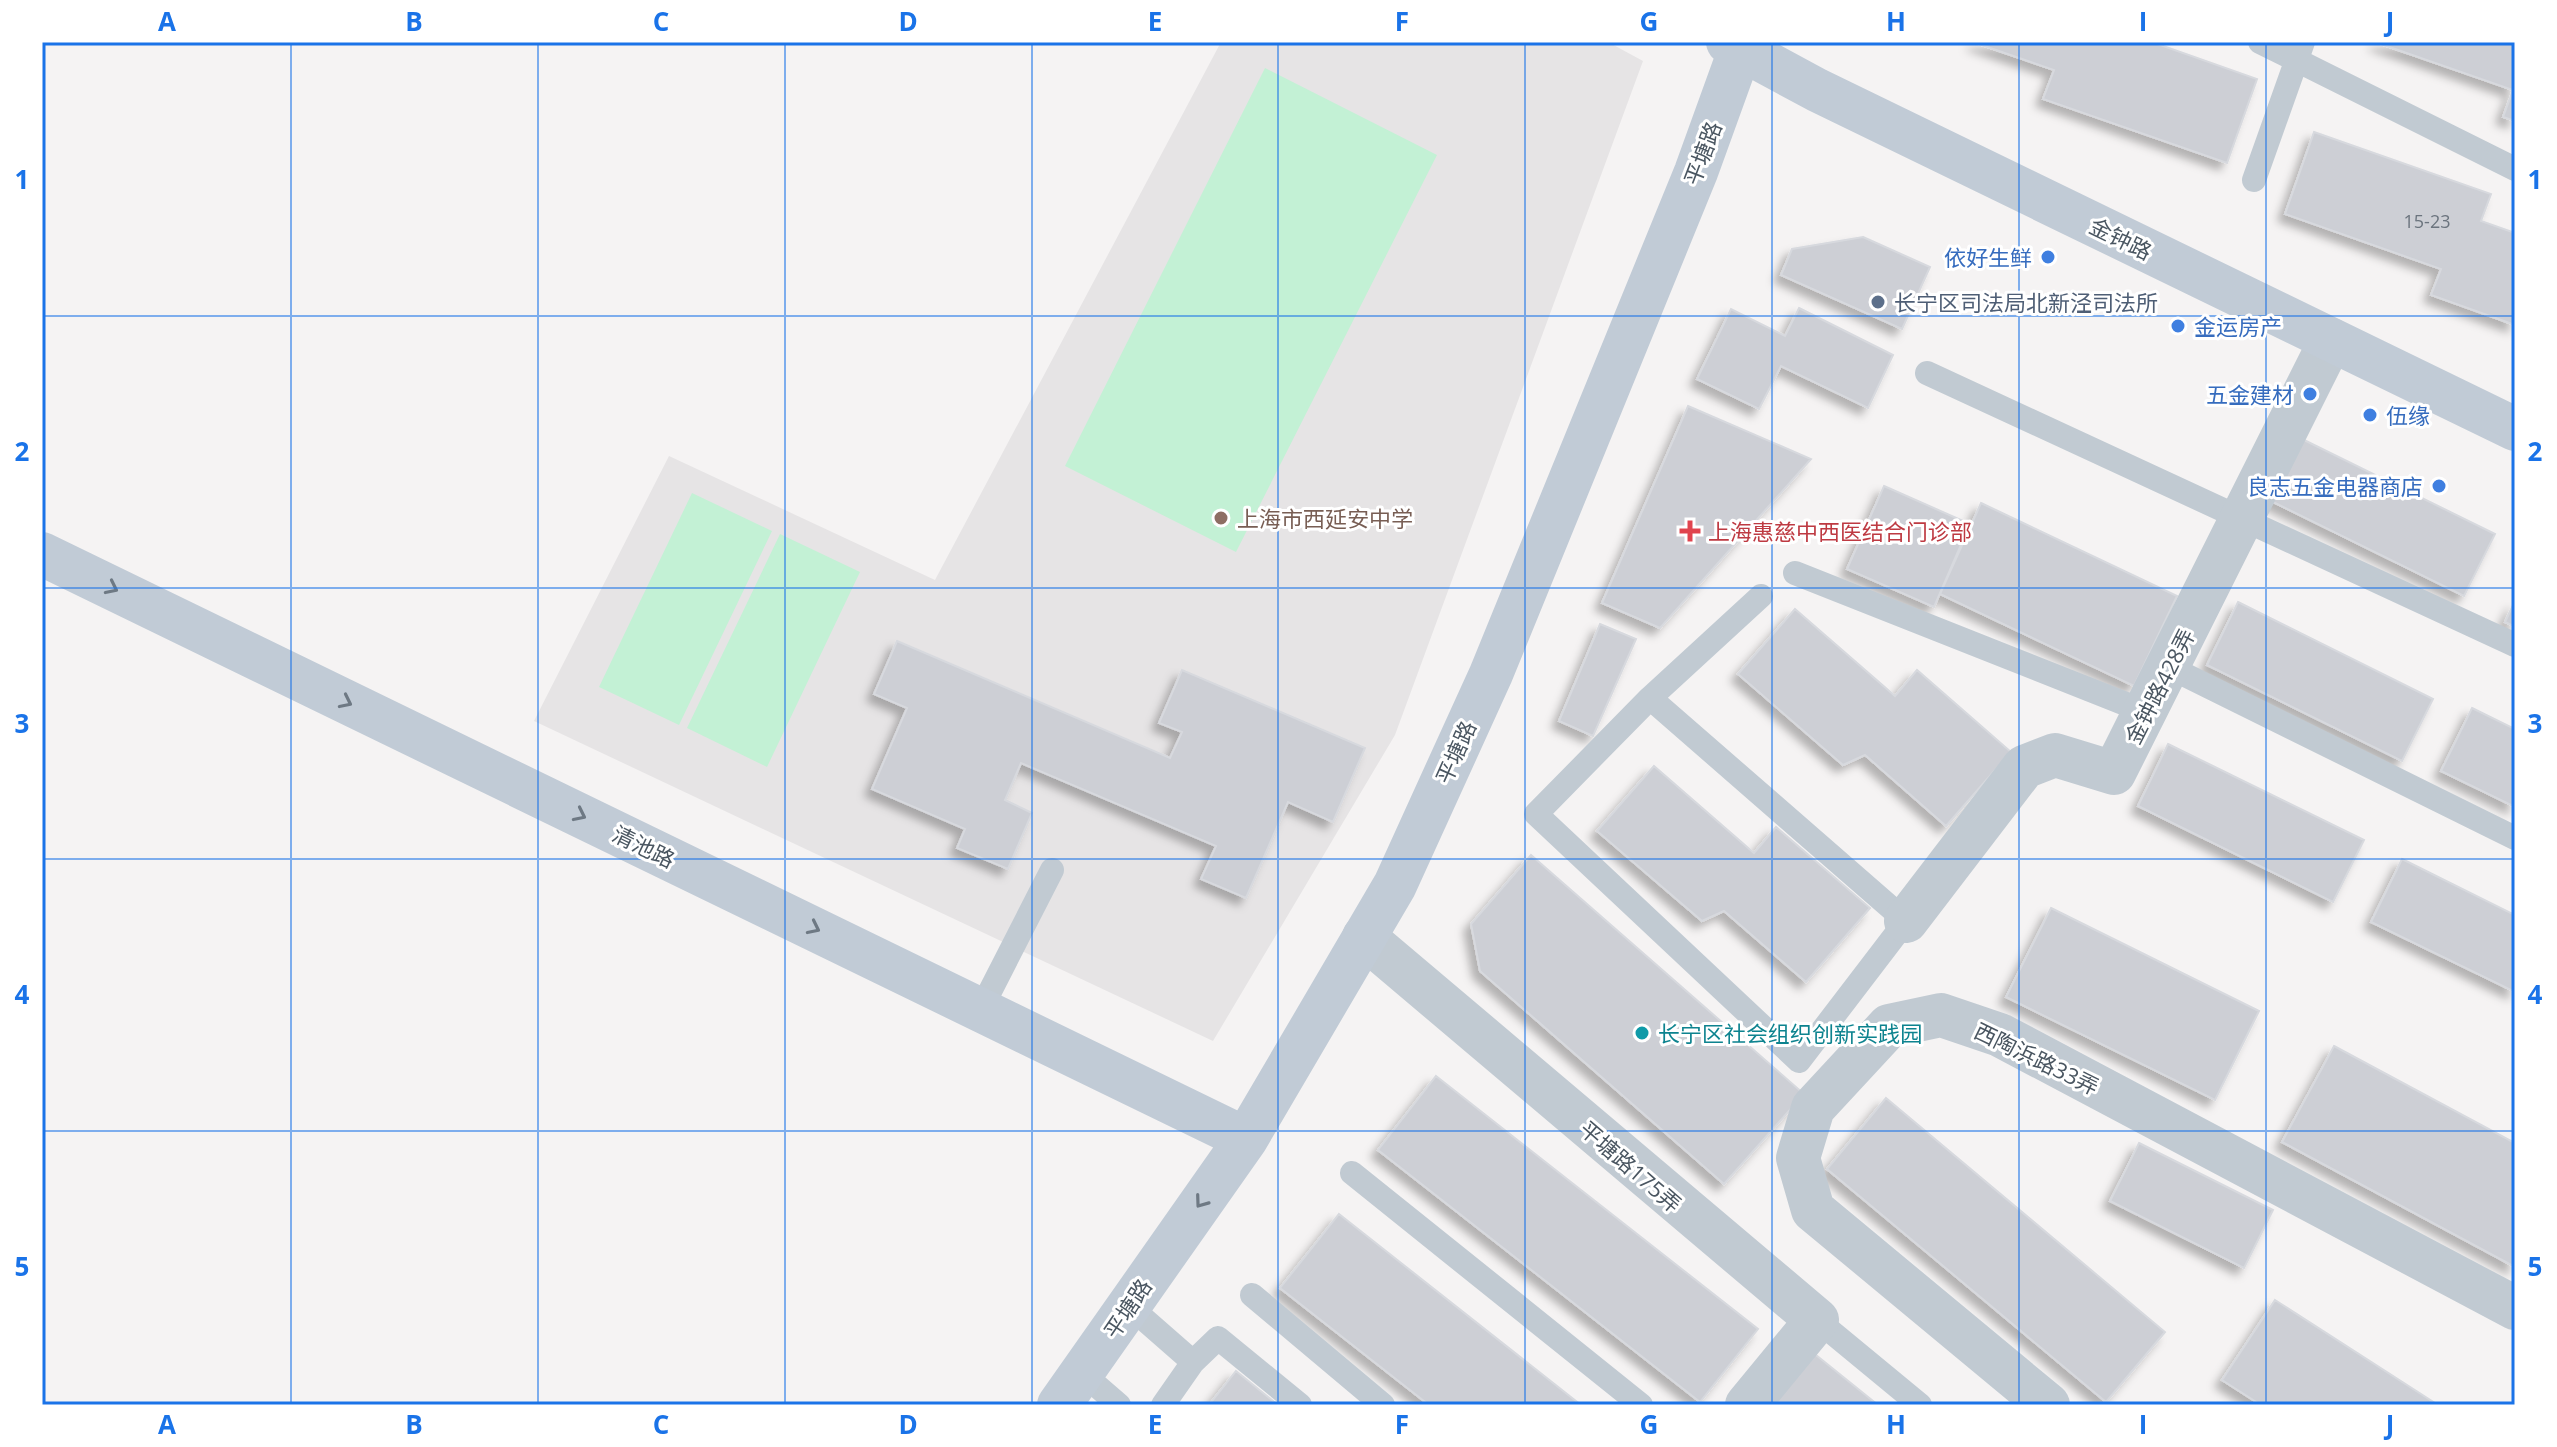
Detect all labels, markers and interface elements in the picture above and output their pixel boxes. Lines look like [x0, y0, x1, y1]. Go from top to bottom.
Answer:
text: A [158, 3, 176, 39]
text: B [405, 3, 423, 39]
text: C [653, 3, 669, 39]
text: D [898, 3, 918, 39]
text: E [1148, 3, 1162, 39]
text: F [1395, 3, 1409, 39]
text: G [1640, 3, 1658, 39]
text: H [1886, 3, 1906, 39]
text: I [2139, 3, 2147, 39]
text: J [2384, 3, 2394, 39]
street label: 平塘路 [1676, 117, 1728, 189]
text: 1 [15, 161, 29, 197]
text: 1 [2528, 161, 2542, 197]
house number: 15-23 [2404, 209, 2450, 233]
street label: 金钟路 [2085, 210, 2157, 266]
place label: 依好生鲜 [1944, 242, 2032, 272]
marker: 依好生鲜 [2039, 248, 2057, 266]
place label: 长宁区司法局北新泾司法所 [1894, 287, 2158, 317]
marker: 长宁区司法局北新泾司法所 [1869, 293, 1887, 311]
place label: 金运房产 [2194, 311, 2282, 341]
marker: 金运房产 [2169, 317, 2187, 335]
place label: 五金建材 [2206, 379, 2294, 409]
marker: 五金建材 [2301, 385, 2319, 403]
place label: 伍缘 [2386, 400, 2430, 430]
marker: 伍缘 [2361, 406, 2379, 424]
text: 2 [15, 433, 30, 469]
text: 2 [2528, 433, 2543, 469]
place label: 良志五金电器商店 [2247, 471, 2423, 501]
marker: 良志五金电器商店 [2430, 477, 2448, 495]
place label: 上海市西延安中学 [1237, 503, 1413, 533]
marker: 上海市西延安中学 [1212, 509, 1230, 527]
place label: 上海惠慈中西医结合门诊部 [1708, 516, 1972, 546]
marker: 上海惠慈中西医结合门诊部 [1679, 520, 1701, 542]
one-way arrow [104, 578, 119, 594]
street label: 金钟路428弄 [2117, 623, 2201, 749]
one-way arrow [337, 692, 352, 708]
text: 3 [15, 705, 29, 741]
text: 3 [2528, 705, 2542, 741]
street label: 平塘路 [1428, 716, 1482, 788]
one-way arrow [572, 805, 586, 821]
street label: 清池路 [608, 818, 680, 874]
one-way arrow [806, 918, 820, 934]
text: 4 [15, 976, 30, 1012]
text: 4 [2528, 976, 2543, 1012]
street label: 西陶浜路33弄 [1970, 1015, 2104, 1101]
place label: 长宁区社会组织创新实践园 [1658, 1018, 1922, 1048]
marker: 长宁区社会组织创新实践园 [1633, 1024, 1651, 1042]
street label: 平塘路175弄 [1574, 1113, 1688, 1219]
one-way arrow [1196, 1194, 1211, 1208]
text: 5 [15, 1248, 29, 1284]
text: 5 [2528, 1248, 2542, 1284]
street label: 平塘路 [1096, 1272, 1158, 1344]
text: A [158, 1406, 176, 1442]
text: B [405, 1406, 423, 1442]
text: C [653, 1406, 669, 1442]
text: D [898, 1406, 918, 1442]
text: E [1148, 1406, 1162, 1442]
text: F [1395, 1406, 1409, 1442]
text: G [1640, 1406, 1658, 1442]
text: H [1886, 1406, 1906, 1442]
text: I [2139, 1406, 2147, 1442]
text: J [2384, 1406, 2394, 1442]

